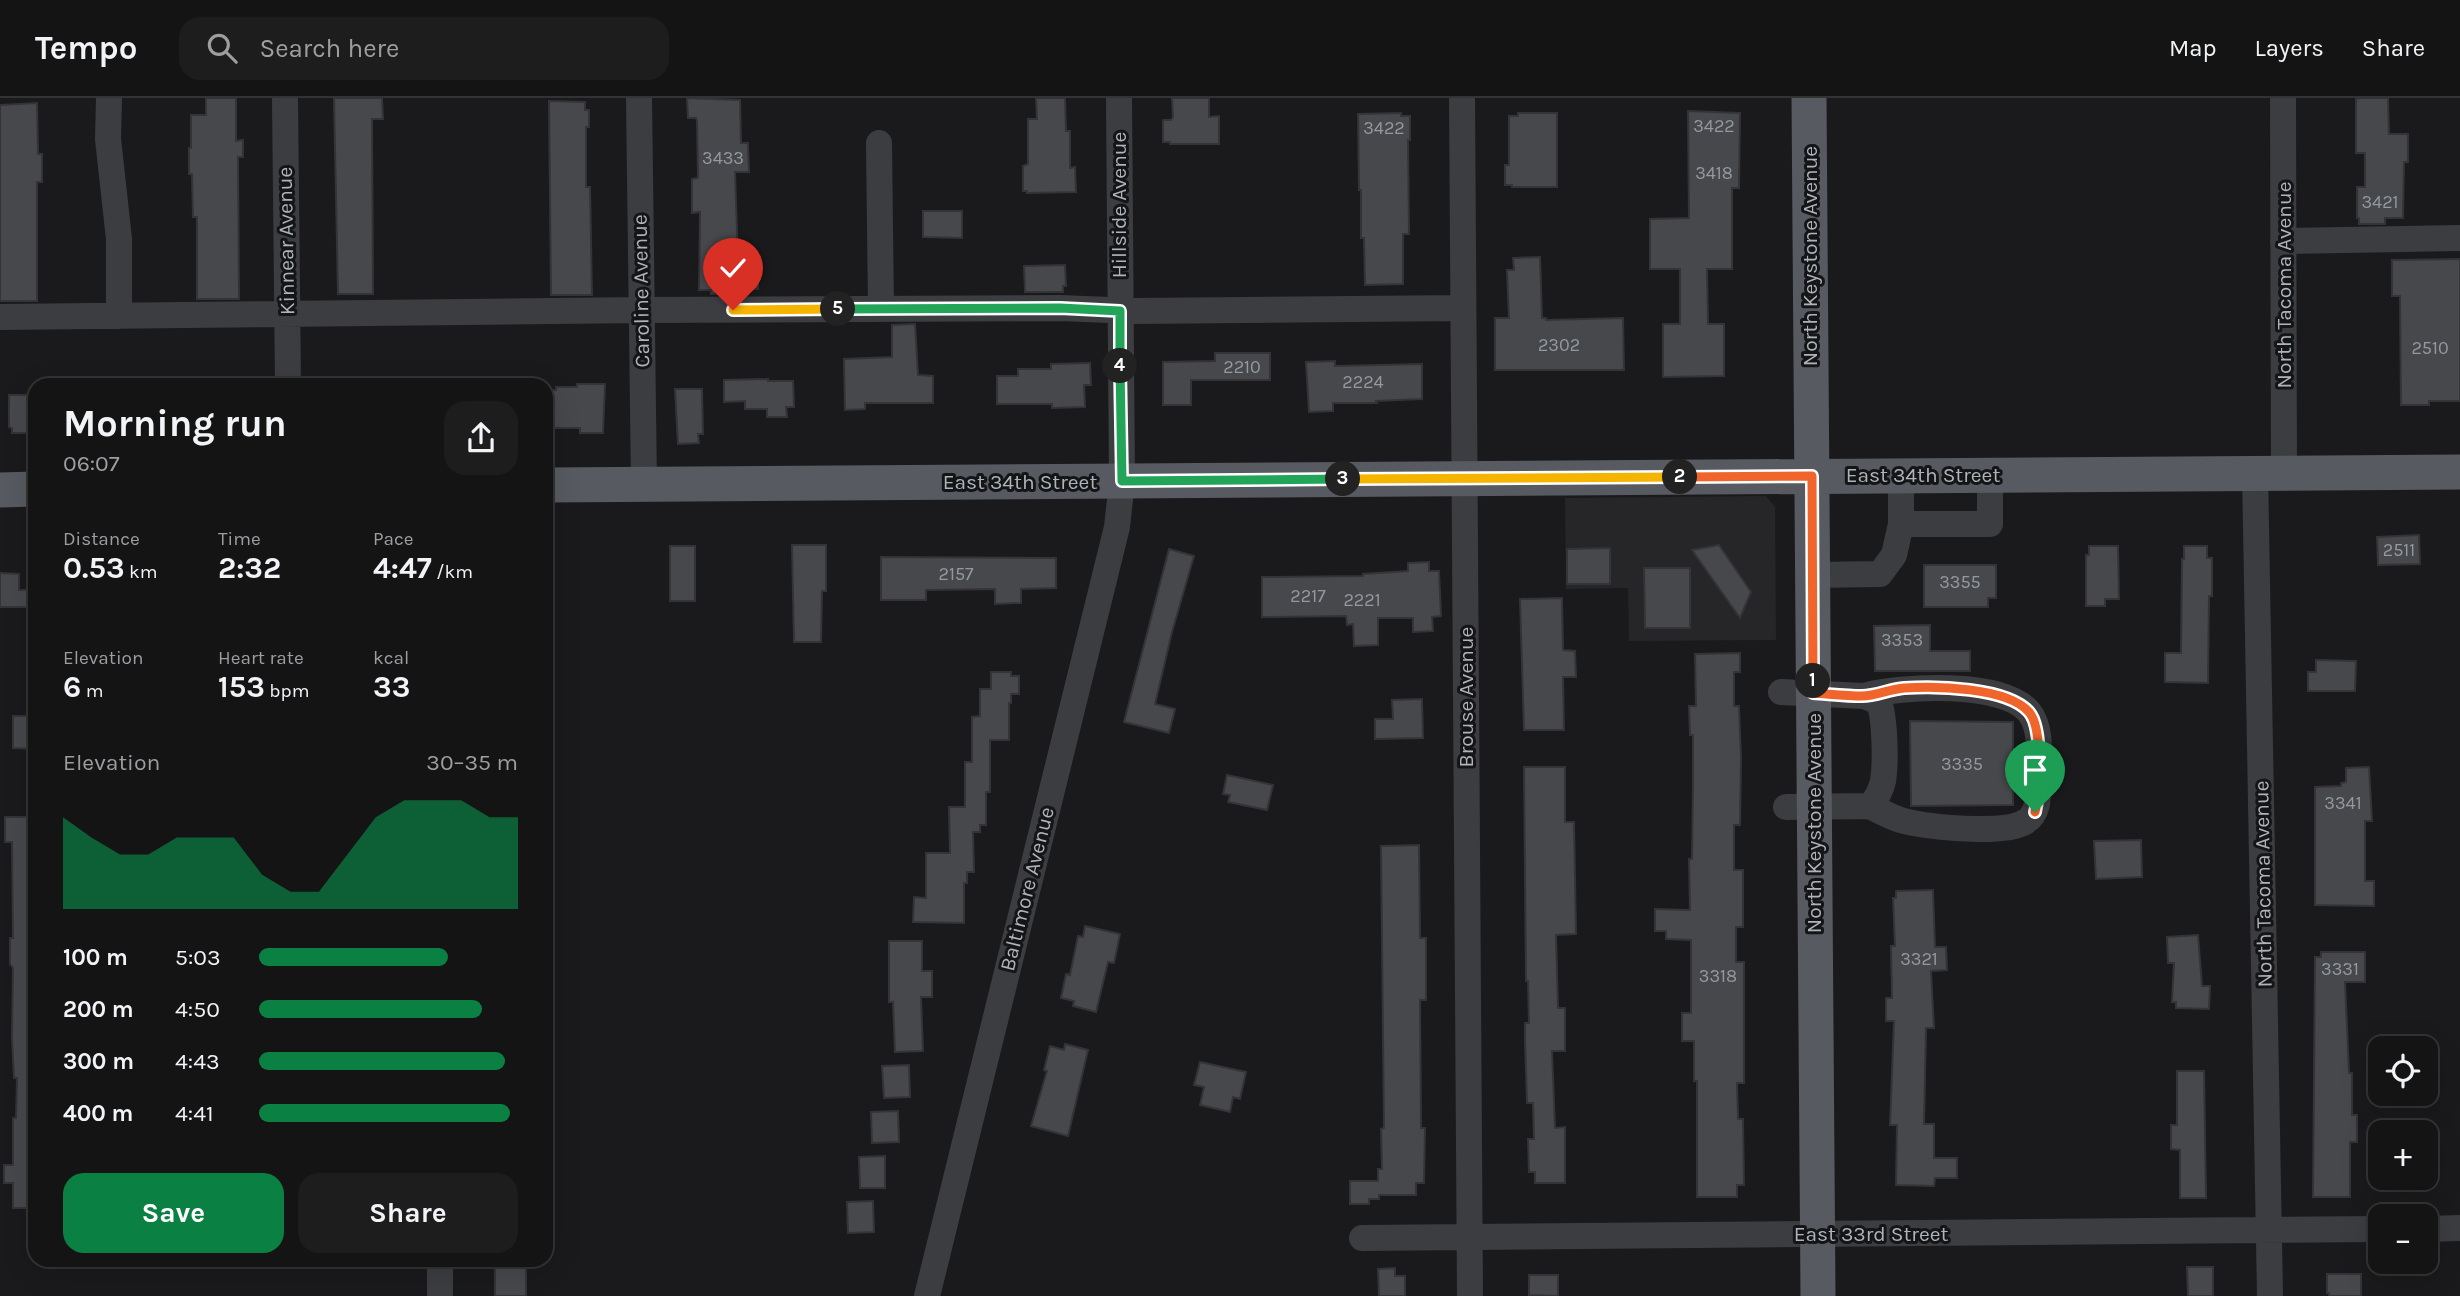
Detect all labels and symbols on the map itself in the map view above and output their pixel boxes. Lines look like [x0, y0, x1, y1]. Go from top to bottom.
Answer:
house number: 3422 [1693, 115, 1735, 137]
house number: 3422 [1363, 117, 1405, 139]
street label: Hillside Avenue [1107, 132, 1131, 278]
street label: North Keystone Avenue [1798, 146, 1822, 366]
house number: 3433 [702, 147, 744, 169]
house number: 3418 [1695, 162, 1733, 184]
street label: Kinnear Avenue [273, 167, 299, 315]
street label: North Tacoma Avenue [2272, 182, 2296, 388]
house number: 3421 [2361, 191, 2399, 213]
street label: Caroline Avenue [628, 214, 654, 368]
pin [703, 238, 763, 310]
pin: 5 [820, 292, 856, 326]
house number: 2302 [1538, 334, 1580, 356]
house number: 2510 [2411, 337, 2449, 359]
pin: 4 [1102, 348, 1138, 384]
house number: 2210 [1223, 356, 1261, 378]
house number: 2224 [1342, 371, 1384, 393]
pin: 2 [1662, 460, 1698, 494]
pin: 3 [1326, 462, 1360, 496]
street label: East 34th Street [1846, 463, 2000, 487]
street label: East 34th Street [943, 470, 1097, 494]
house number: 2511 [2383, 539, 2415, 561]
house number: 2157 [939, 563, 974, 585]
house number: 3355 [1939, 571, 1981, 593]
house number: 2217 [1290, 585, 1326, 607]
house number: 2221 [1343, 589, 1381, 611]
street label: Brouse Avenue [1454, 627, 1478, 767]
house number: 3353 [1881, 629, 1923, 651]
pin: 1 [1796, 664, 1830, 698]
street label: North Keystone Avenue [1802, 713, 1826, 933]
pin [2005, 740, 2065, 812]
house number: 3335 [1941, 753, 1983, 775]
street label: North Tacoma Avenue [2249, 780, 2277, 988]
house number: 3341 [2324, 792, 2362, 814]
street label: Baltimore Avenue [995, 804, 1059, 974]
house number: 3321 [1900, 948, 1938, 970]
house number: 3331 [2321, 958, 2359, 980]
house number: 3318 [1699, 965, 1737, 987]
street label: East 33rd Street [1794, 1222, 1948, 1246]

